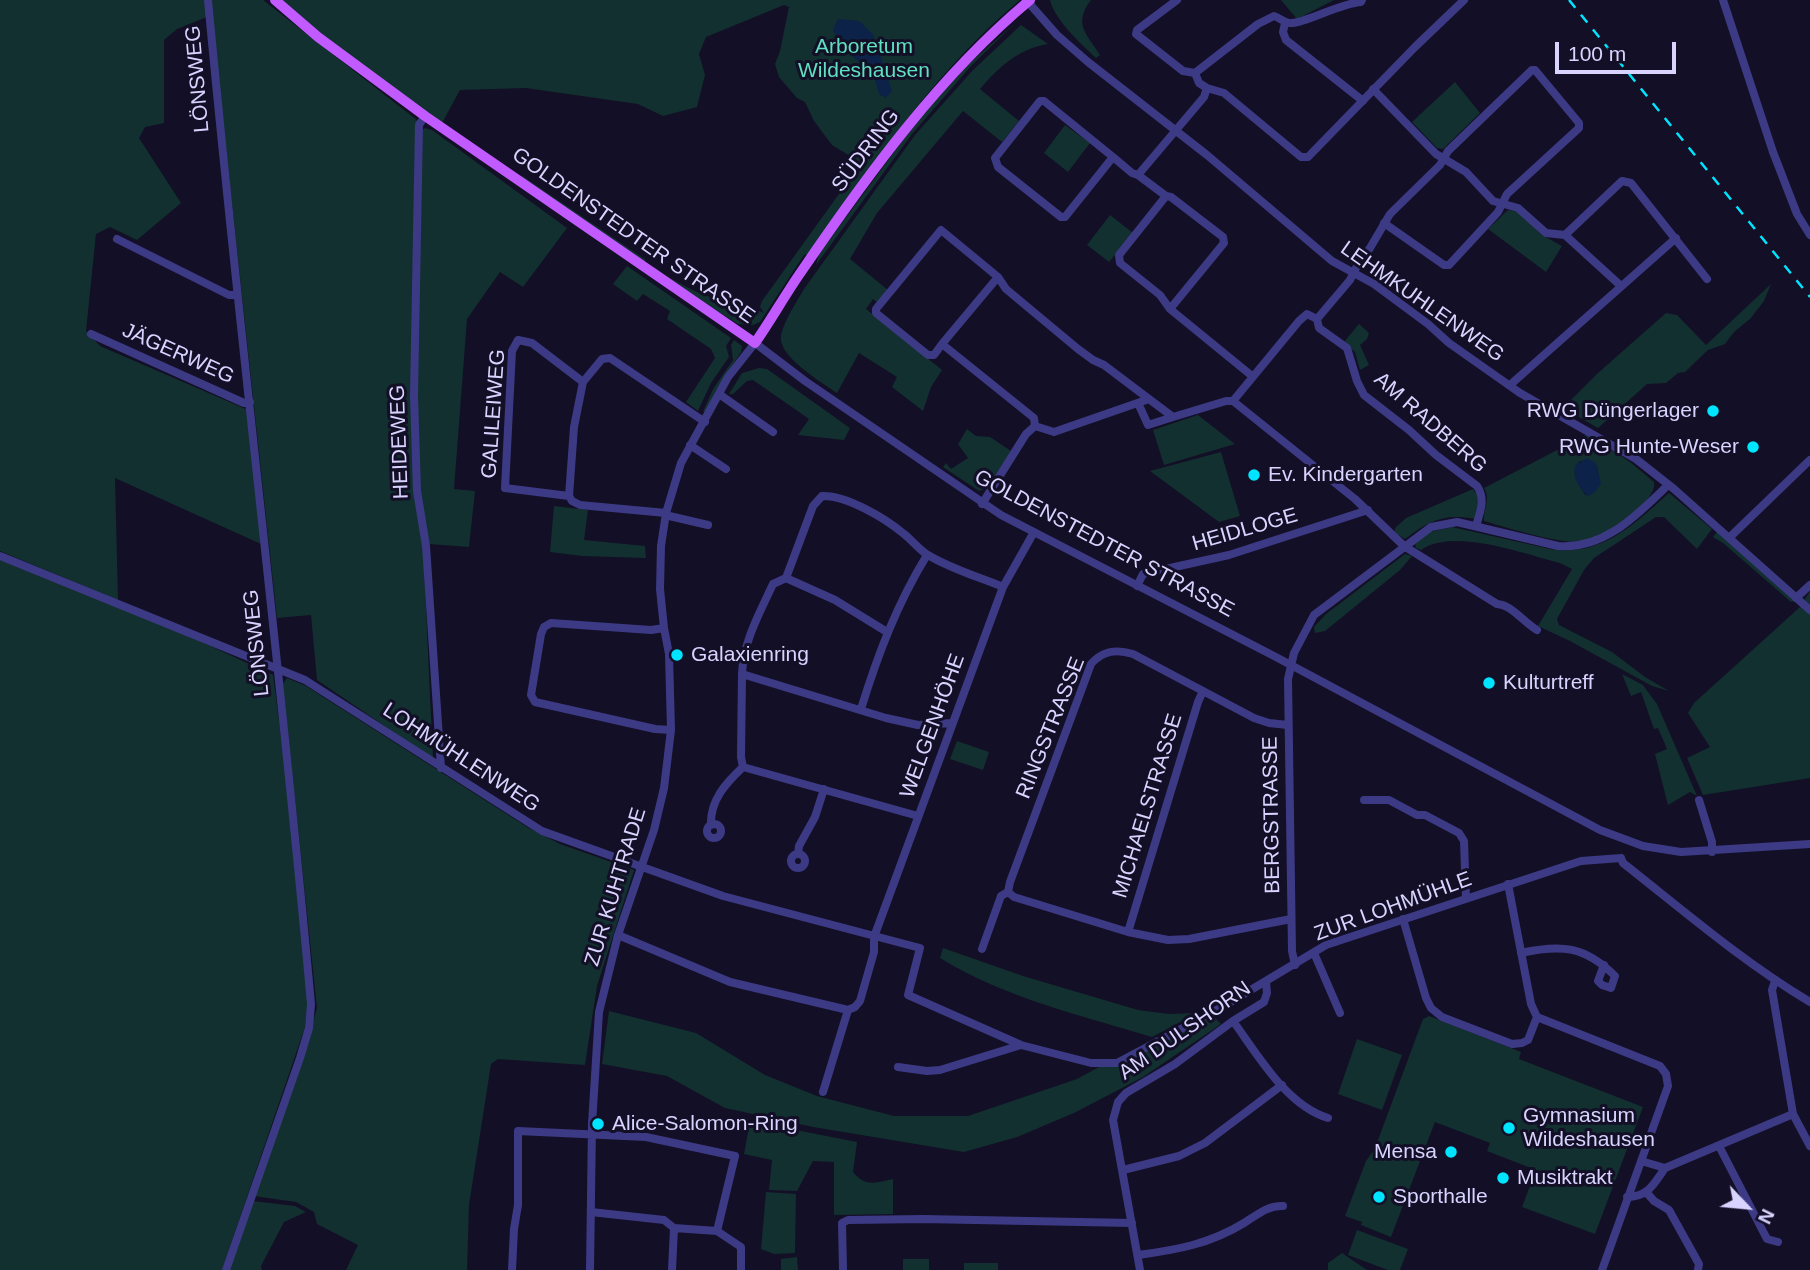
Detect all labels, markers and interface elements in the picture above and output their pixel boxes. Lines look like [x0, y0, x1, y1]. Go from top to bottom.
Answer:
street label: LÖNSWEG [181, 24, 215, 134]
scale bar [1558, 28, 1679, 72]
park label: Arboretum Wildeshausen [798, 34, 930, 84]
text: 100 m [1568, 42, 1626, 65]
street label: SÜDRING [827, 105, 905, 197]
street label: GOLDENSTEDTER STRASSE [507, 142, 759, 330]
street label: LEHMKUHLENWEG [1335, 236, 1509, 368]
street label: JÄGERWEG [118, 318, 238, 390]
street label: GALILEIWEG [477, 349, 511, 479]
street label: AM RADBERG [1368, 367, 1492, 479]
street label: HEIDEWEG [385, 384, 415, 500]
place label: RWG Düngerlager [1527, 398, 1699, 424]
marker: RWG Düngerlager [1705, 403, 1721, 419]
place label: RWG Hunte-Weser [1559, 434, 1739, 460]
marker: RWG Hunte-Weser [1745, 439, 1761, 455]
place label: Ev. Kindergarten [1268, 462, 1423, 488]
street label: GOLDENSTEDTER STRASSE [970, 465, 1238, 623]
marker: Ev. Kindergarten [1246, 467, 1262, 483]
street label: HEIDLOGE [1189, 503, 1301, 557]
street label: LÖNSWEG [239, 588, 275, 698]
place label: Galaxienring [691, 642, 809, 668]
marker: Galaxienring [669, 647, 685, 663]
street label: WELGENHÖHE [895, 650, 971, 802]
street label: RINGSTRASSE [1011, 653, 1091, 803]
place label: Kulturtreff [1503, 670, 1594, 696]
marker: Kulturtreff [1481, 675, 1497, 691]
street label: LOHMÜHLENWEG [378, 698, 544, 818]
street label: MICHAELSTRASSE [1108, 711, 1188, 901]
street label: BERGSTRASSE [1258, 736, 1286, 894]
street label: ZUR KUHTRADE [580, 805, 652, 969]
street label: ZUR LOHMÜHLE [1311, 867, 1475, 947]
street label: AM DULSHORN [1114, 976, 1256, 1086]
place label: Gymnasium Wildeshausen [1523, 1103, 1655, 1153]
place label: Alice-Salomon-Ring [612, 1111, 798, 1137]
marker: Alice-Salomon-Ring [590, 1116, 606, 1132]
marker: Gymnasium Wildeshausen [1501, 1120, 1517, 1136]
place label: Mensa [1374, 1139, 1437, 1165]
marker: Mensa [1443, 1144, 1459, 1160]
place label: Musiktrakt [1517, 1165, 1613, 1191]
marker: Musiktrakt [1495, 1170, 1511, 1186]
north arrow [1712, 1172, 1782, 1242]
place label: Sporthalle [1393, 1184, 1488, 1210]
marker: Sporthalle [1371, 1189, 1387, 1205]
text: N [1754, 1206, 1779, 1227]

